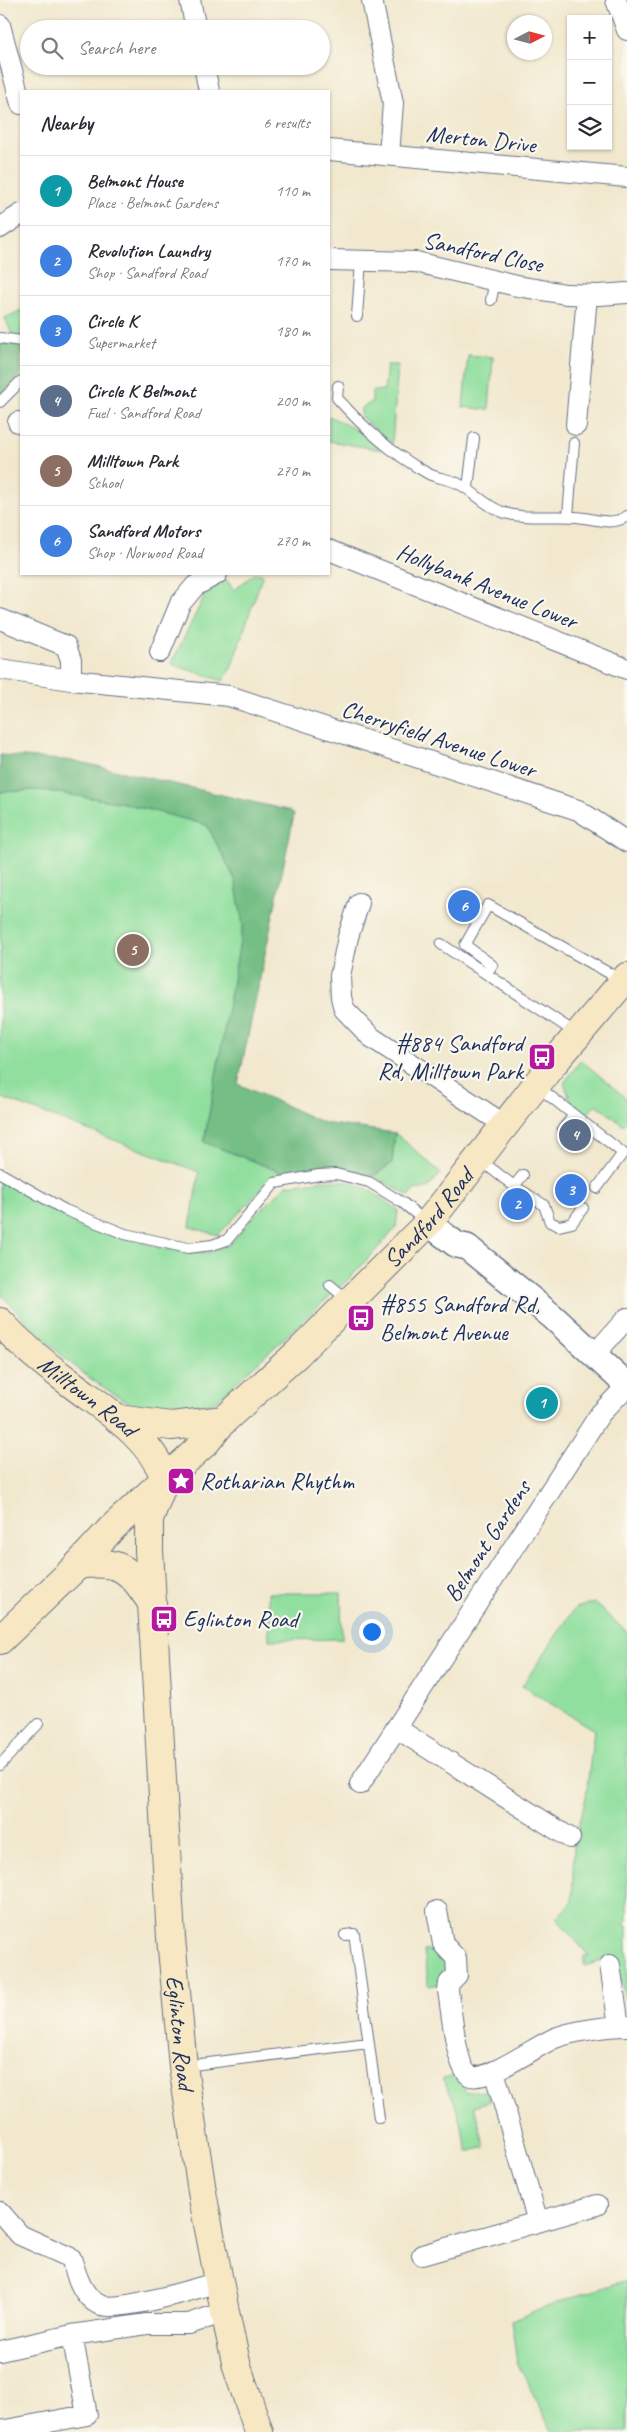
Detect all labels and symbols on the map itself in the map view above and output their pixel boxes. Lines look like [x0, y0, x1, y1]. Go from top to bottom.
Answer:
north arrow [507, 15, 552, 60]
street label: Merton Drive [425, 118, 539, 160]
street label: Sandford Close [421, 225, 548, 280]
street label: Hollybank Avenue Lower [392, 536, 584, 637]
street label: Cherryfield Avenue Lower [338, 693, 542, 785]
pin: 6 [448, 887, 480, 925]
pin: 5 [117, 931, 149, 969]
place label: #884 Sandford Rd, Milltown Park [377, 1028, 527, 1086]
bus stop icon: #884 Sandford Rd, Milltown Park [527, 1042, 557, 1072]
pin: 4 [559, 1116, 591, 1154]
street label: Sandford Road [377, 1160, 482, 1274]
pin: 3 [555, 1171, 587, 1209]
pin: 2 [501, 1185, 533, 1223]
place label: #855 Sandford Rd, Belmont Avenue [380, 1289, 540, 1347]
bus stop icon: #855 Sandford Rd, Belmont Avenue [346, 1303, 376, 1333]
street label: Milltown Road [32, 1349, 146, 1446]
pin: 1 [526, 1384, 558, 1422]
place icon: Rotharian Rhythm [166, 1466, 196, 1496]
place label: Rotharian Rhythm [200, 1466, 355, 1496]
street label: Belmont Gardens [437, 1473, 538, 1607]
bus stop icon: Eglinton Road [149, 1604, 179, 1634]
place label: Eglinton Road [183, 1604, 301, 1634]
your location [359, 1619, 385, 1645]
street label: Eglinton Road [160, 1974, 202, 2096]

